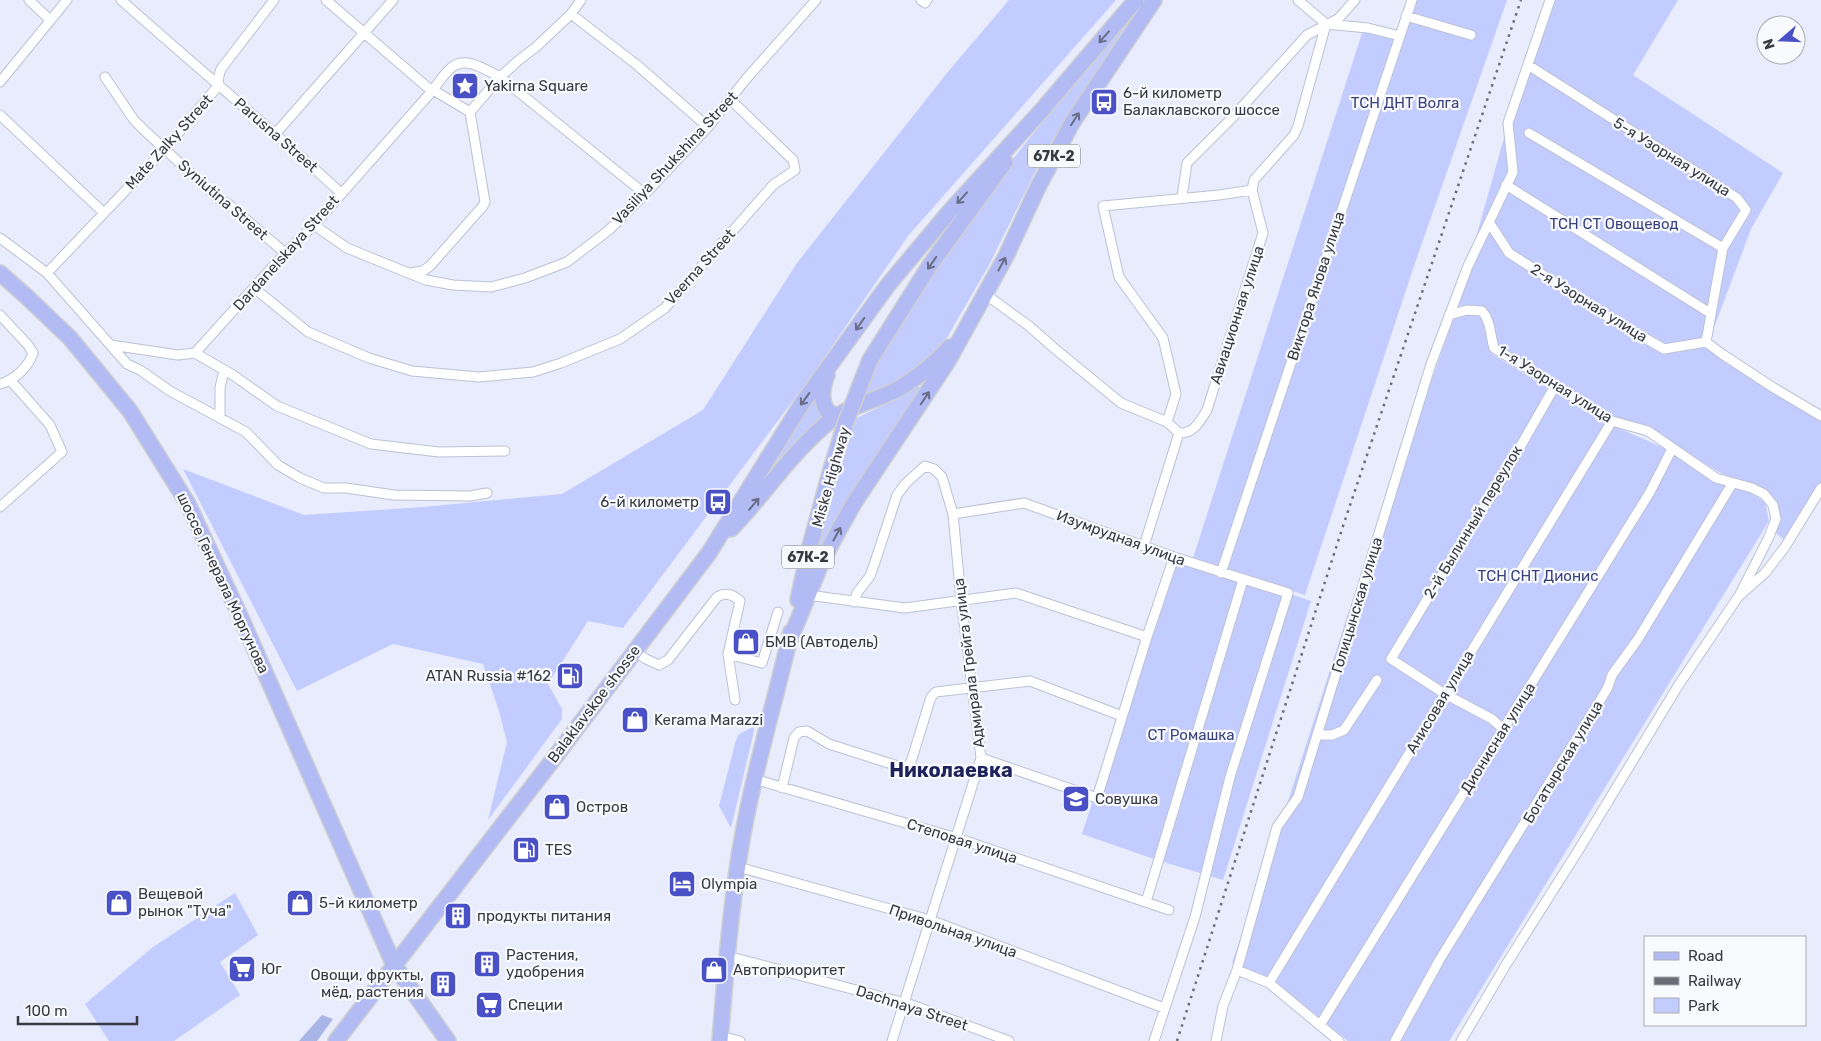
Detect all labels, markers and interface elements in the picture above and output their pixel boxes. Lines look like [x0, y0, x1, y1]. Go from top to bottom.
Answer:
north arrow [1756, 15, 1806, 65]
one-way arrow [1099, 30, 1110, 43]
text: N [1760, 37, 1779, 52]
place icon: Yakirna Square [450, 71, 480, 101]
place label: Yakirna Square [484, 77, 588, 95]
place label: 6-й километр Балаклавского шоccе [1123, 84, 1280, 119]
bus stop icon: 6-й километр Балаклавского шоccе [1089, 87, 1119, 117]
street label: Vasiliya Shukshina Street [609, 88, 742, 228]
street label: Mate Zalky Street [122, 91, 216, 193]
street label: Parusna Street [231, 94, 321, 176]
park label: ТСН ДНТ Волга [1351, 94, 1459, 112]
one-way arrow [1070, 112, 1080, 126]
street label: 5-я Узорная улица [1610, 114, 1734, 200]
road number: 67К-2 [1028, 144, 1080, 168]
street label: Syniutina Street [174, 156, 272, 244]
street label: Dardanelskaya Street [229, 191, 343, 314]
one-way arrow [957, 191, 968, 204]
street label: Виктора Янова улица [1283, 209, 1349, 363]
park label: ТСН СТ Овощевод [1549, 215, 1679, 233]
street label: Veerna Street [661, 225, 739, 309]
street label: Авиационная улица [1206, 244, 1268, 386]
one-way arrow [927, 256, 937, 270]
one-way arrow [997, 257, 1007, 271]
street label: 2-я Узорная улица [1527, 260, 1651, 346]
one-way arrow [855, 317, 865, 331]
street label: 1-я Узорная улица [1494, 341, 1616, 427]
one-way arrow [920, 391, 930, 405]
one-way arrow [800, 392, 810, 406]
street label: Miske Highway [808, 425, 854, 529]
street label: 2-й Былинный переулок [1420, 442, 1526, 602]
bus stop icon: 6-й километр [703, 487, 733, 517]
street label: шоссе Генерала Моргунова [173, 490, 273, 676]
place label: 6-й километр [600, 493, 699, 511]
one-way arrow [748, 498, 759, 511]
street label: Изумрудная улица [1054, 506, 1188, 570]
one-way arrow [833, 527, 842, 542]
street label: Голицынская улица [1328, 535, 1386, 675]
road number: 67К-2 [782, 546, 834, 568]
park label: ТСН СНТ Дионис [1477, 567, 1599, 585]
street label: Адмирала Грейга улица [950, 577, 988, 749]
shop icon: БМВ (Автодель) [731, 627, 761, 657]
place label: БМВ (Автодель) [765, 633, 878, 651]
street label: Balaklavskoe shosse [544, 642, 644, 766]
street label: Анисовая улица [1402, 647, 1478, 757]
fuel station icon: ATAN Russia #162 [555, 661, 585, 691]
place label: ATAN Russia #162 [426, 667, 551, 685]
street label: Дионисная улица [1457, 679, 1539, 797]
street label: Богатырская улица [1519, 697, 1607, 827]
shop icon: Kerama Marazzi [620, 705, 650, 735]
place label: Kerama Marazzi [654, 711, 763, 729]
park label: СТ Ромашка [1147, 726, 1235, 744]
district label: Николаевка [889, 758, 1013, 782]
school or university icon: Совушка [1061, 784, 1091, 814]
place label: Совушка [1095, 790, 1158, 808]
shop icon: Остров [542, 792, 572, 822]
place label: Остров [576, 798, 628, 816]
street label: Степовая улица [904, 815, 1020, 867]
fuel station icon: TES [511, 835, 541, 865]
place label: TES [545, 841, 572, 859]
hotel icon: Olympia [667, 869, 697, 899]
place label: Olympia [701, 875, 757, 893]
place label: Вещевой рынок "Туча" [138, 885, 232, 920]
shop icon: Вещевой рынок "Туча" [104, 888, 134, 918]
shop icon: 5-й километр [285, 888, 315, 918]
place label: 5-й километр [319, 894, 418, 912]
building icon: продукты питания [443, 901, 473, 931]
street label: Привольная улица [887, 901, 1019, 961]
place label: продукты питания [477, 907, 611, 925]
legend [1644, 936, 1806, 1026]
place label: Растения, удобрения [506, 946, 584, 981]
text: Road [1688, 947, 1724, 965]
building icon: Растения, удобрения [472, 949, 502, 979]
supermarket icon: Юг [227, 954, 257, 984]
shop icon: Автоприоритет [699, 955, 729, 985]
place label: Юг [261, 960, 282, 978]
place label: Автоприоритет [733, 961, 845, 979]
place label: Овощи, фрукты, мёд, растения [310, 966, 424, 1001]
building icon: Овощи, фрукты, мёд, растения [428, 969, 458, 999]
text: Railway [1688, 972, 1742, 990]
street label: Dachnaya Street [854, 981, 970, 1035]
supermarket icon: Специи [474, 990, 504, 1020]
scale bar [18, 994, 136, 1026]
place label: Специи [508, 996, 563, 1014]
text: Park [1688, 997, 1719, 1015]
text: 100 m [25, 1002, 67, 1020]

